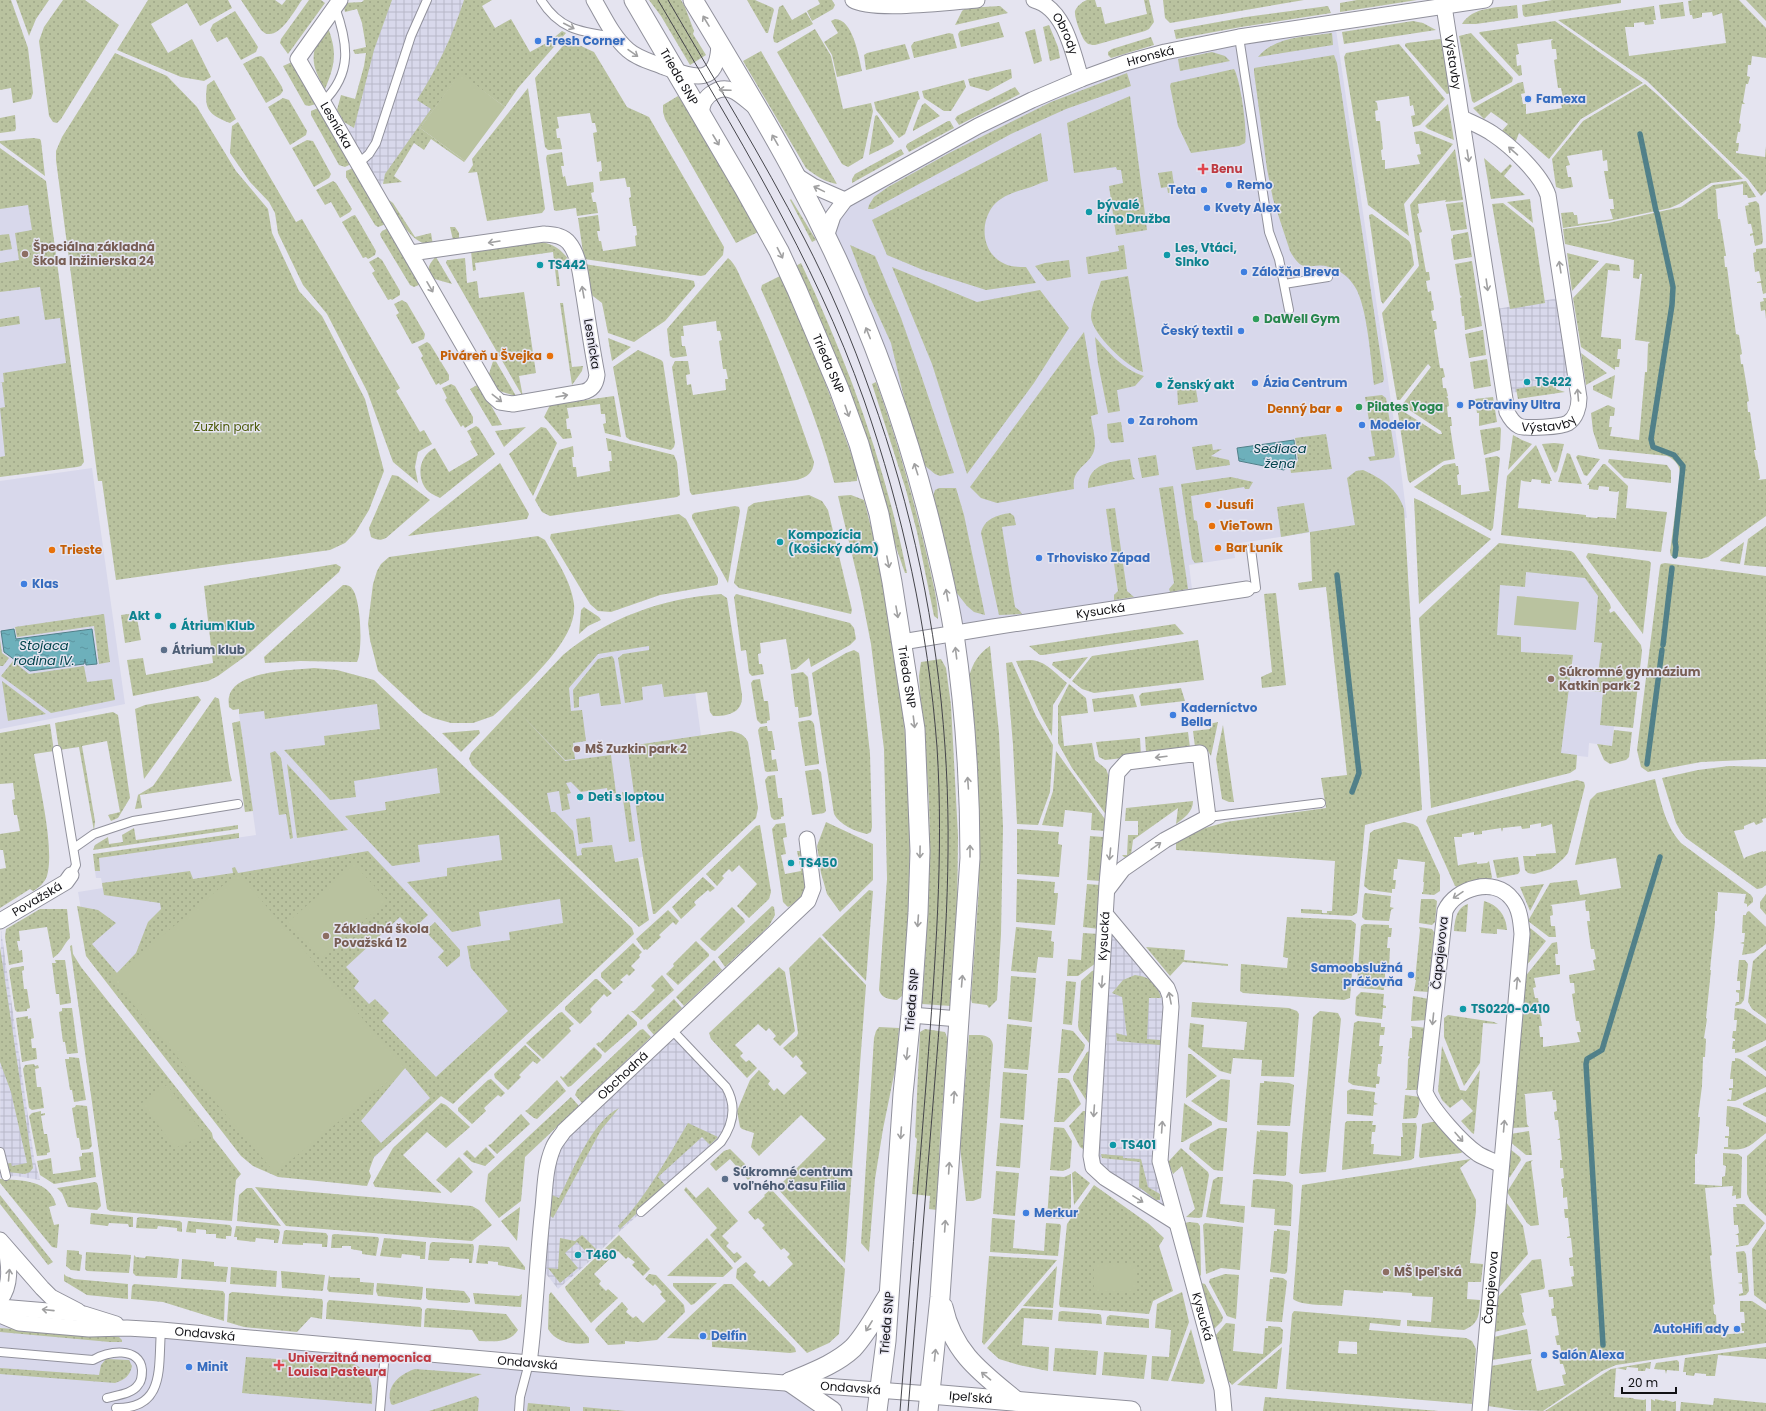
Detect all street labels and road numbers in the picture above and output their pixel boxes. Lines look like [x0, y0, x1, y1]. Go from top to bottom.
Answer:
street label: Obrody [1049, 9, 1083, 57]
street label: Výstavby [1441, 34, 1466, 91]
street label: Hronská [1125, 41, 1176, 70]
street label: Trieda SNP [656, 45, 703, 108]
street label: Lesnícka [317, 99, 357, 151]
street label: Lesnícka [580, 317, 605, 370]
street label: Trieda SNP [809, 331, 849, 396]
street label: Výstavby [1521, 411, 1580, 435]
street label: Kysucká [1075, 598, 1126, 622]
street label: Trieda SNP [894, 644, 921, 709]
street label: Považská [9, 877, 65, 920]
street label: Kysucká [1093, 911, 1113, 961]
street label: Čapajevova [1427, 916, 1452, 990]
street label: Trieda SNP [900, 968, 923, 1032]
street label: Obchodná [593, 1047, 652, 1103]
street label: Čapajevova [1479, 1250, 1502, 1325]
street label: Kysucká [1188, 1290, 1218, 1343]
street label: Trieda SNP [875, 1291, 898, 1355]
street label: Ondavská [174, 1322, 236, 1345]
street label: Ondavská [497, 1351, 559, 1374]
street label: Ondavská [820, 1377, 882, 1398]
street label: Ipeľská [948, 1387, 993, 1407]

